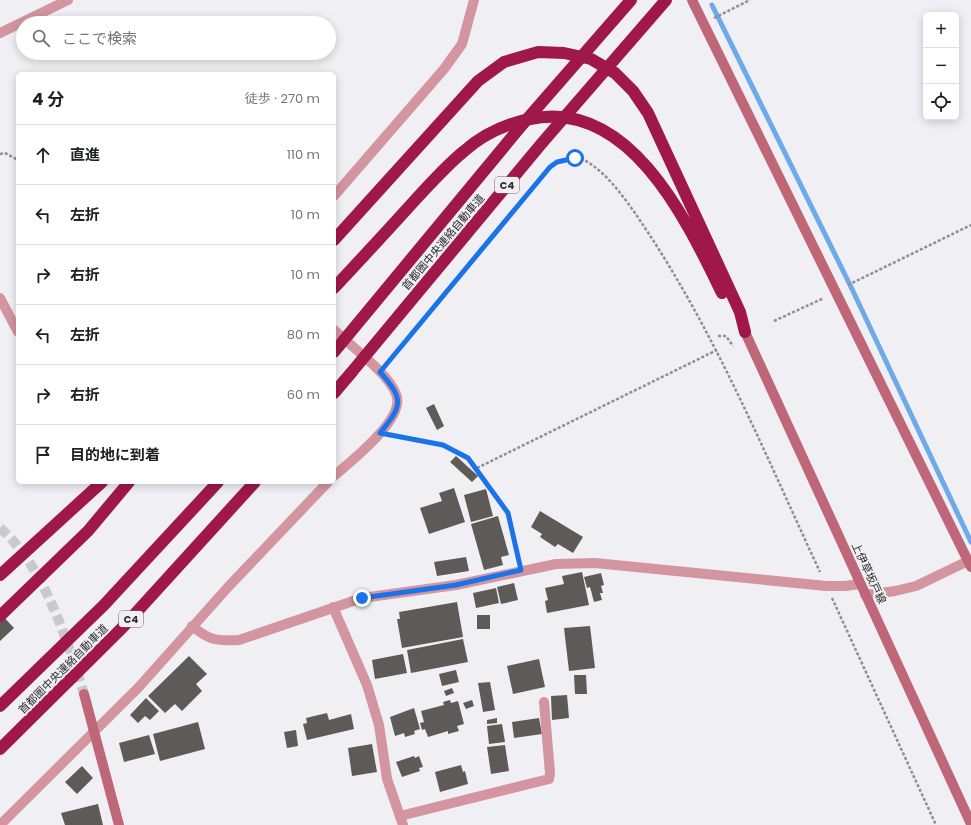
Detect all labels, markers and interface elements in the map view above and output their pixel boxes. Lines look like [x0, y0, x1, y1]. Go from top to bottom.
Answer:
map controls [923, 12, 959, 120]
button: + [923, 12, 959, 48]
search box [16, 16, 336, 60]
icon: search [30, 27, 52, 49]
text: ここで検索 [62, 28, 137, 49]
button: − [923, 48, 959, 84]
button: locate [923, 84, 959, 120]
text: 4 分 [32, 87, 64, 111]
text: 徒歩 · 270 m [245, 89, 320, 108]
icon: ahead [32, 144, 54, 166]
text: 直進 [70, 144, 100, 165]
text: 110 m [287, 145, 320, 164]
route start [566, 149, 584, 167]
road number: C4 [495, 177, 519, 193]
street label: 首都圏中央連絡自動車道 [398, 191, 488, 293]
icon: left [32, 204, 54, 226]
text: 左折 [70, 204, 100, 225]
text: 10 m [291, 205, 320, 224]
icon: right [32, 264, 54, 286]
text: 右折 [70, 264, 100, 285]
text: 10 m [291, 265, 320, 284]
icon: left [32, 324, 54, 346]
text: 左折 [70, 324, 100, 345]
text: 80 m [287, 325, 320, 344]
icon: right [32, 384, 54, 406]
text: 右折 [70, 384, 100, 405]
text: 60 m [287, 385, 320, 404]
icon: arrive [32, 444, 54, 466]
text: 目的地に到着 [70, 444, 160, 465]
street label: 上伊草坂戸線 [848, 540, 890, 606]
route end [353, 589, 371, 607]
road number: C4 [119, 611, 143, 627]
street label: 首都圏中央連絡自動車道 [15, 621, 111, 717]

